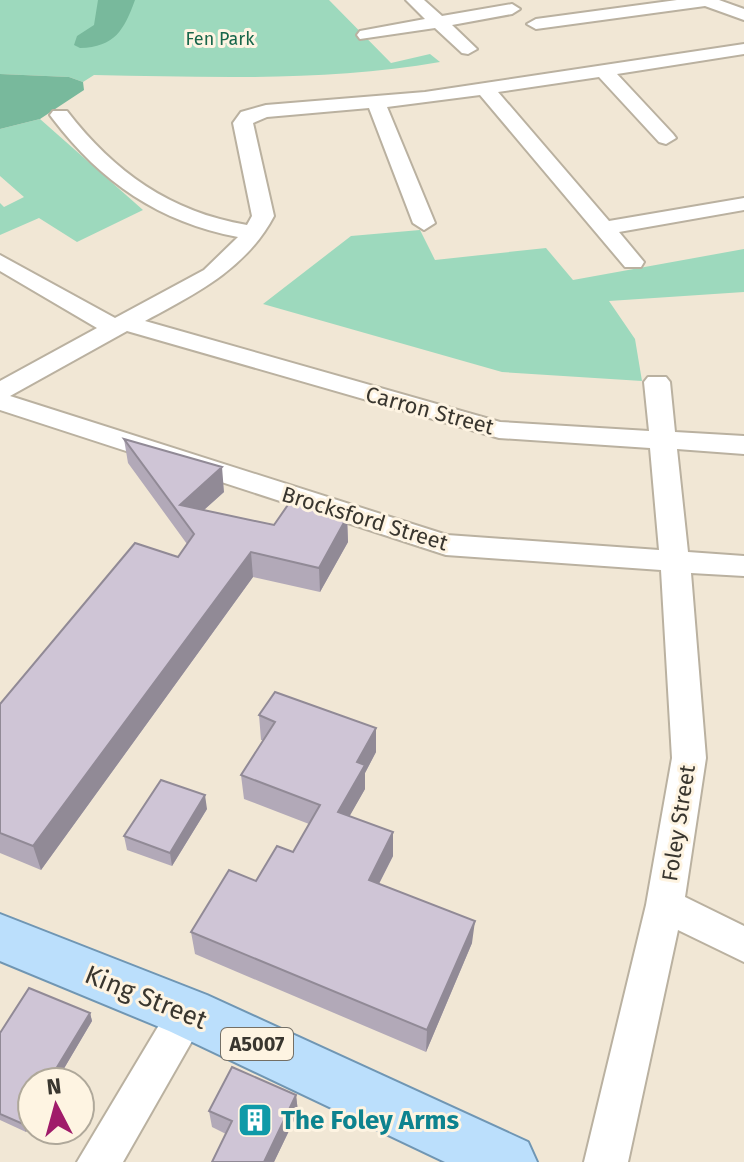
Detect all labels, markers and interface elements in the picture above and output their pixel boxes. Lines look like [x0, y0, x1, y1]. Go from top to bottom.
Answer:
park label: Fen Park [186, 28, 255, 50]
street label: Carron Street [363, 380, 497, 441]
street label: Brocksford Street [278, 480, 451, 557]
street label: Foley Street [656, 763, 701, 883]
street label: King Street [80, 959, 212, 1036]
road number: A5007 [221, 1028, 293, 1060]
north arrow [16, 1066, 96, 1146]
text: N [45, 1072, 63, 1101]
building icon: The Foley Arms [236, 1101, 274, 1139]
place label: The Foley Arms [281, 1105, 460, 1136]

